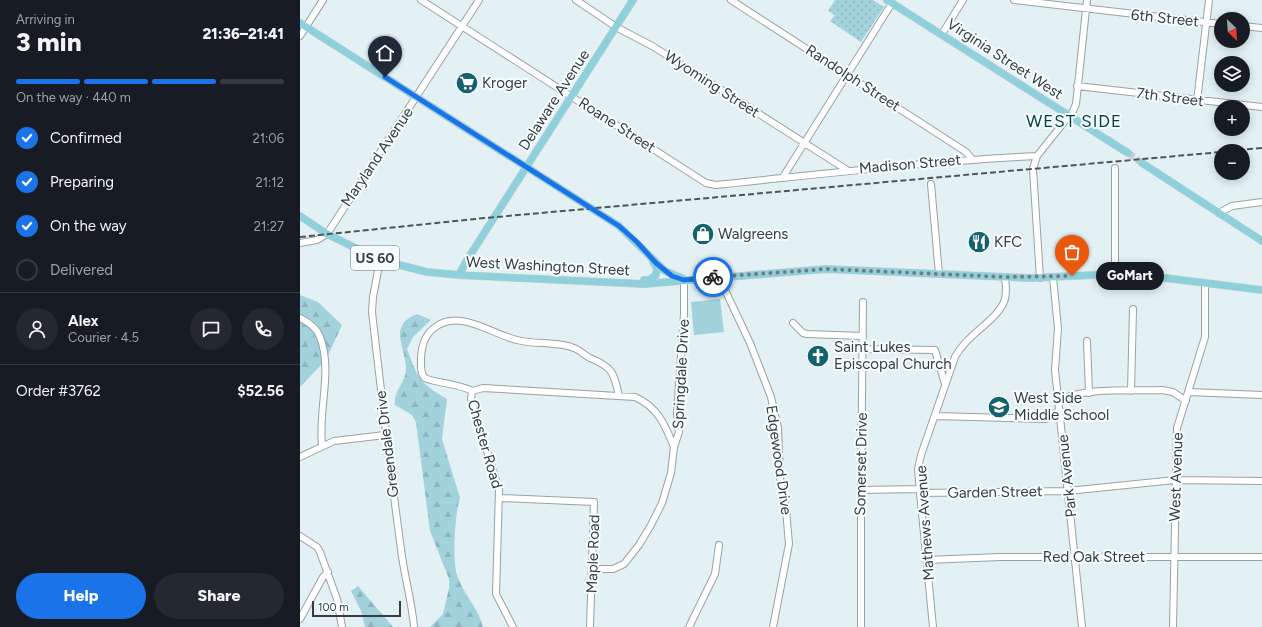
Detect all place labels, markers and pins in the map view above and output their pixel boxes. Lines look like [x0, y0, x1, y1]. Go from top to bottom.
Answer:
pin [368, 36, 402, 77]
supermarket icon: Kroger [454, 70, 480, 96]
place label: Kroger [482, 74, 527, 92]
shop icon: Walgreens [690, 221, 716, 247]
place label: Walgreens [718, 225, 788, 243]
restaurant icon: KFC [966, 229, 992, 255]
place label: KFC [994, 233, 1022, 251]
pin [1055, 235, 1089, 276]
callout: GoMart [1096, 262, 1164, 290]
place label: Saint Lukes Episcopal Church [834, 338, 952, 373]
church icon: Saint Lukes Episcopal Church [805, 343, 831, 369]
place label: West Side Middle School [1014, 389, 1109, 424]
school or university icon: West Side Middle School [986, 394, 1012, 420]

